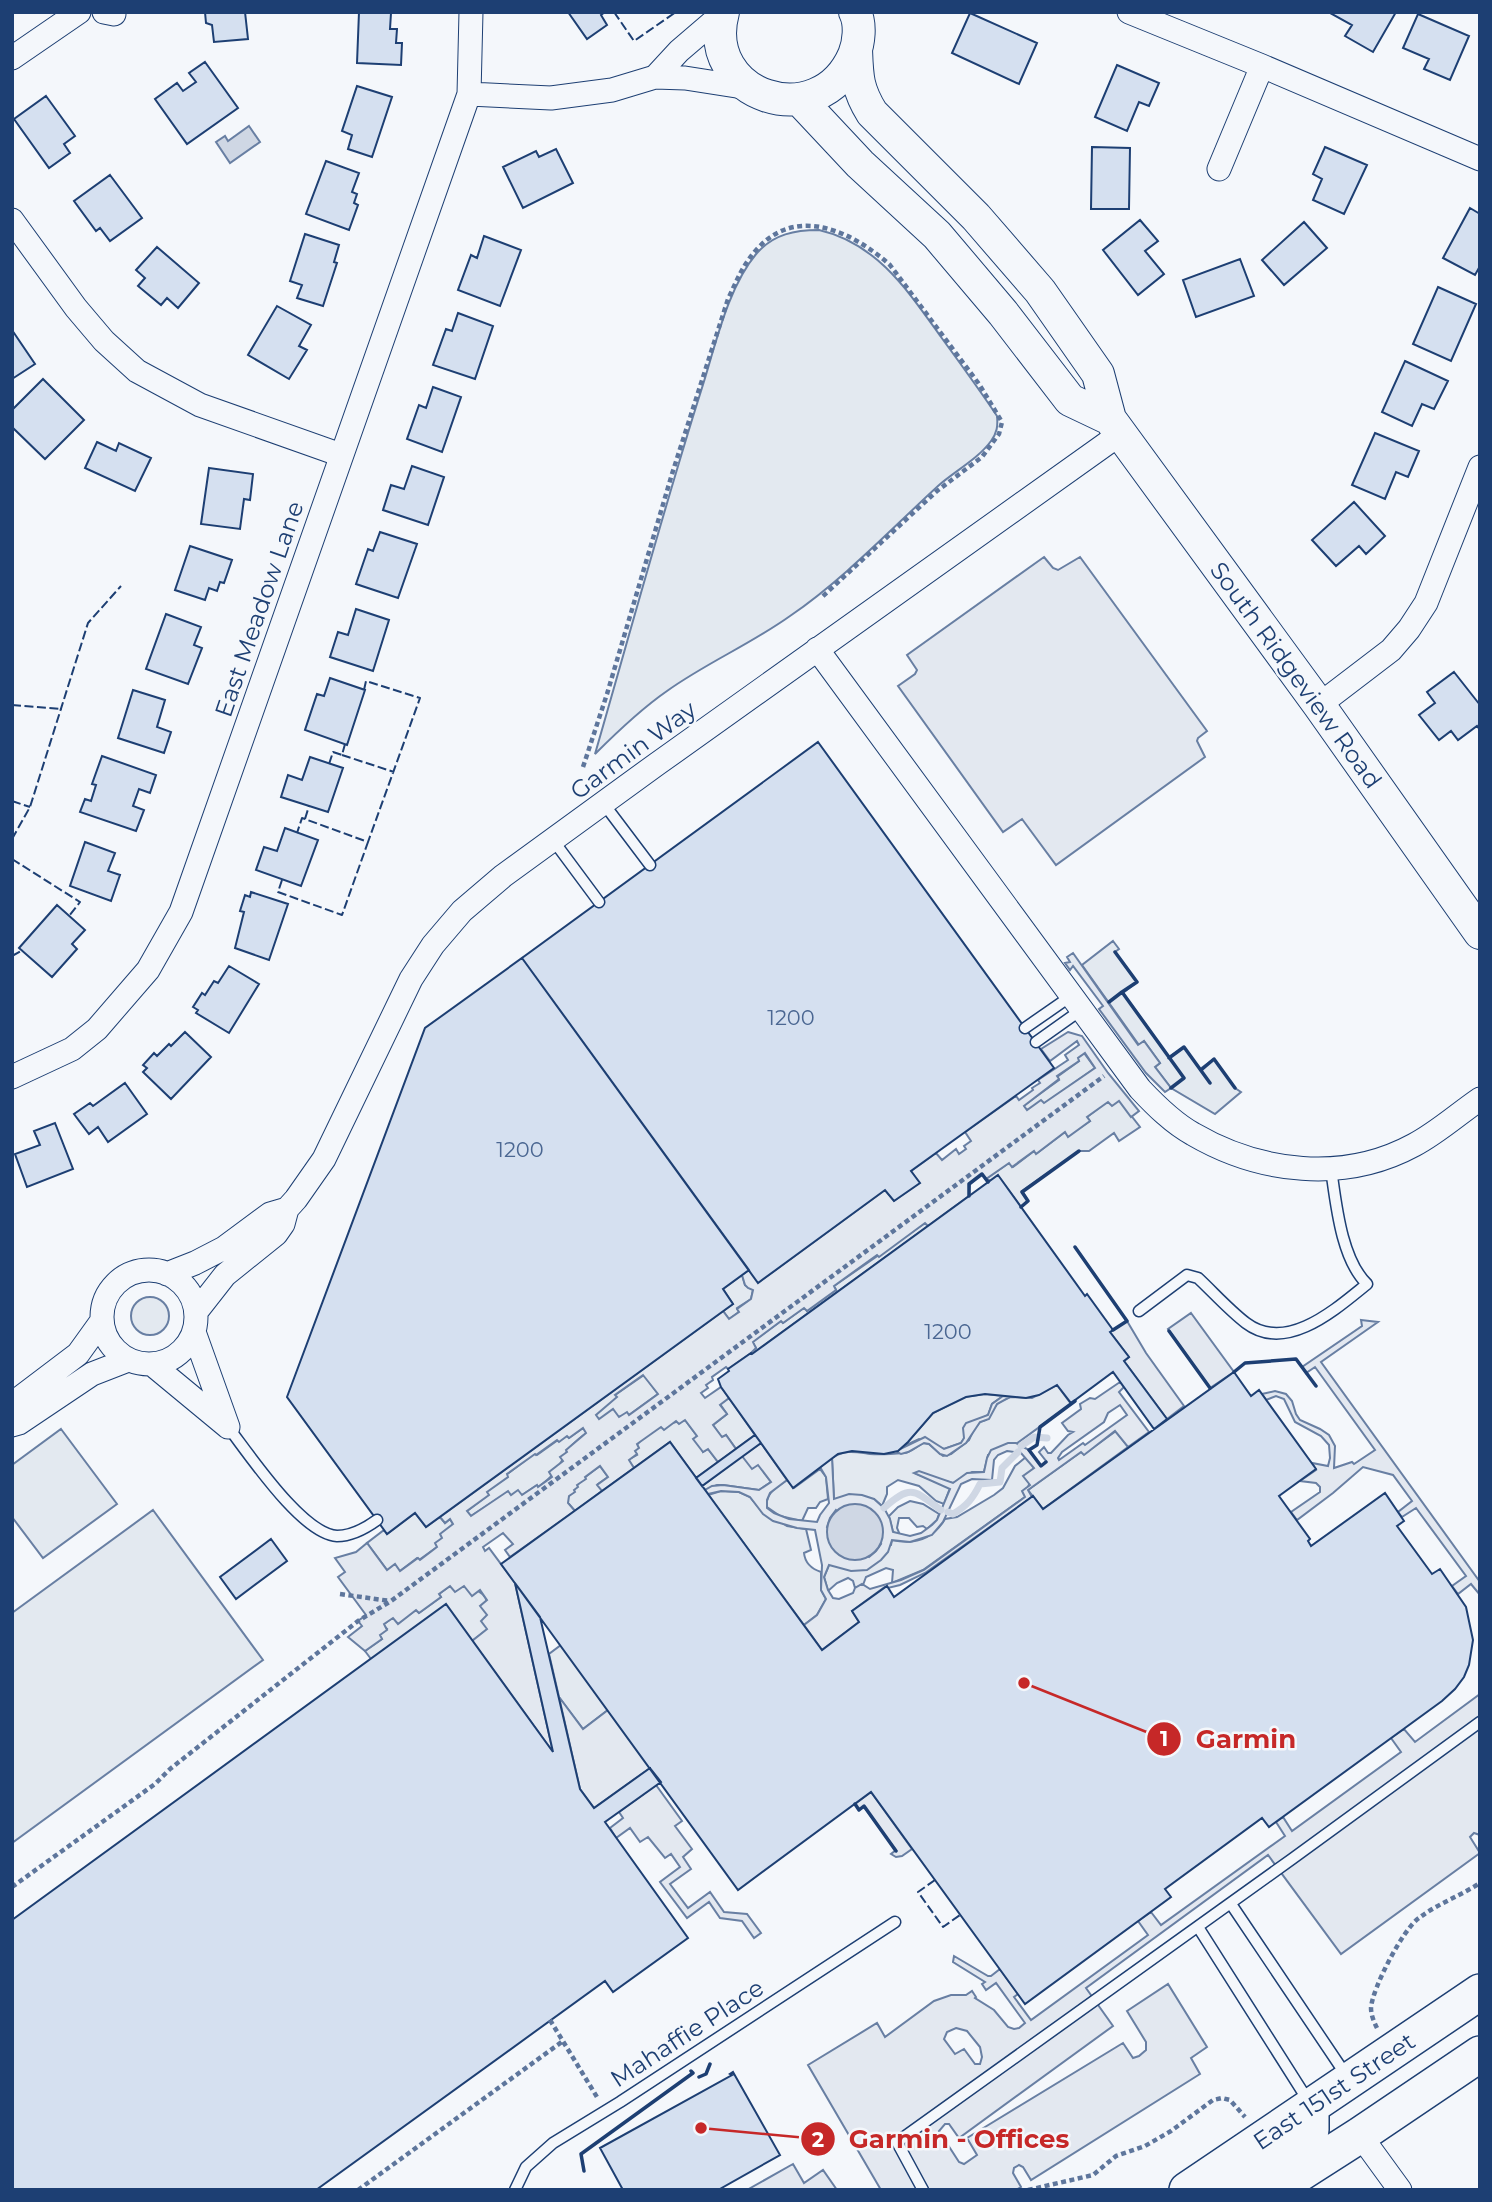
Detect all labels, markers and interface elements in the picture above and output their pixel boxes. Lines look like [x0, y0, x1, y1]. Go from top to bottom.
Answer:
street label: East Meadow Lane [208, 497, 310, 721]
street label: South Ridgeview Road [1204, 556, 1388, 794]
street label: Garmin Way [564, 695, 702, 805]
house number: 1200 [767, 1005, 815, 1030]
house number: 1200 [496, 1137, 544, 1162]
house number: 1200 [924, 1319, 972, 1344]
callout: Garmin [1147, 1715, 1310, 1762]
text: Garmin [1196, 1723, 1296, 1755]
text: 1 [1160, 1726, 1168, 1751]
street label: Mahaffie Place [605, 1973, 769, 2093]
street label: East 151st Street [1248, 2026, 1421, 2156]
callout: Garmin - Offices [800, 2116, 1083, 2163]
text: Garmin - Offices [849, 2123, 1069, 2155]
text: 2 [812, 2127, 824, 2152]

